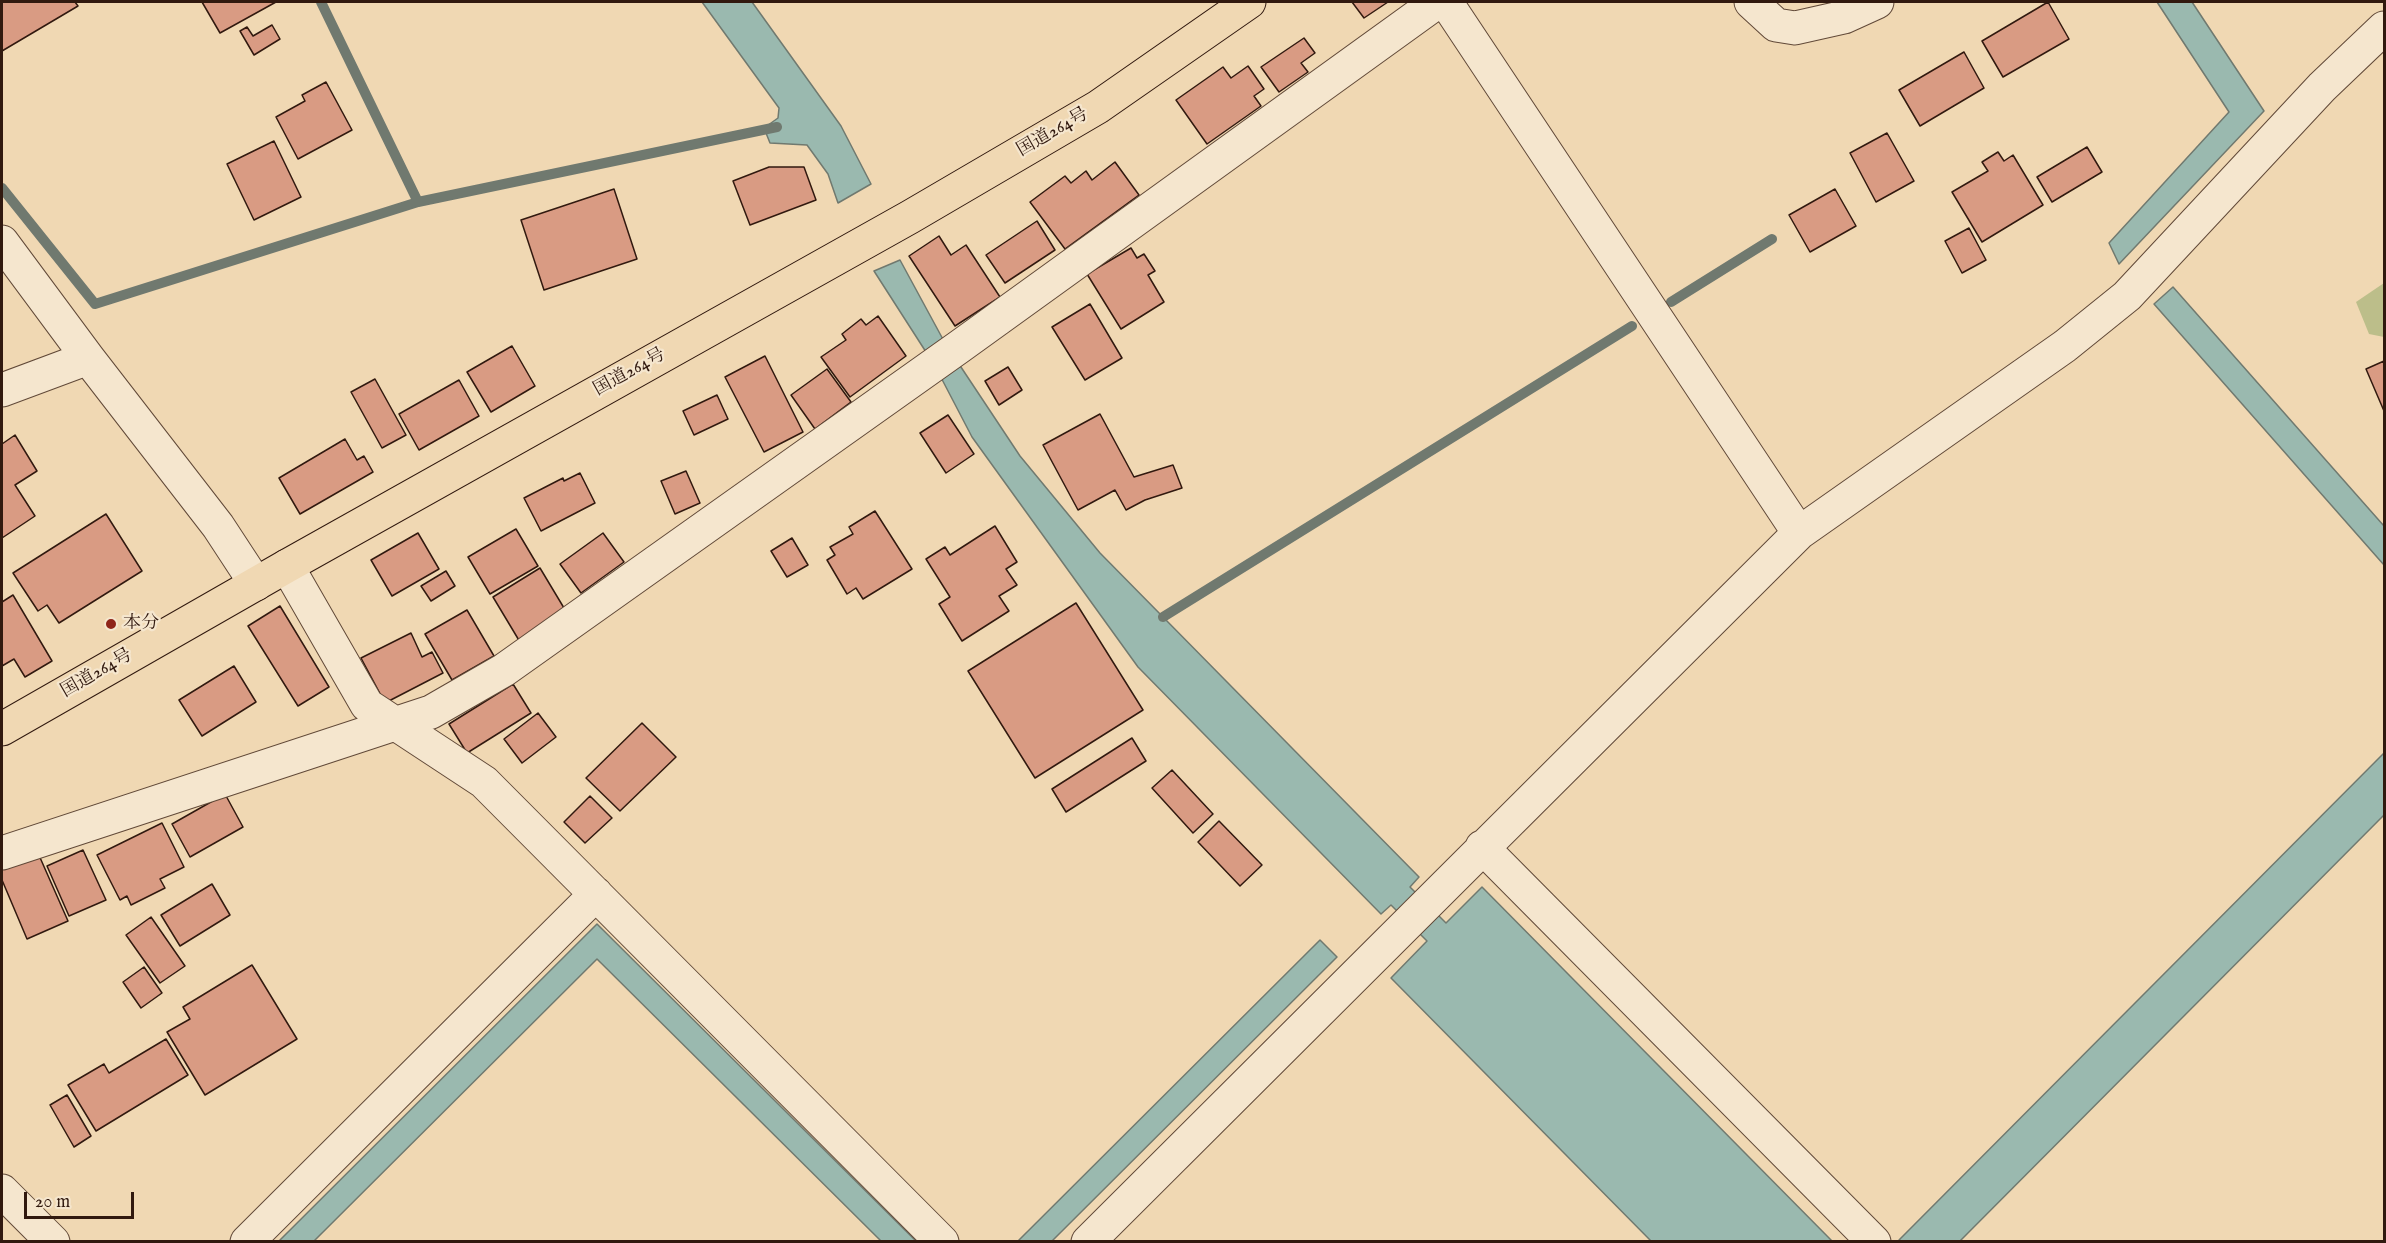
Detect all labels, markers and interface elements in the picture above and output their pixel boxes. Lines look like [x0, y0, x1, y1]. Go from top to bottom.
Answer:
street label: 国道264号 [1013, 104, 1093, 162]
street label: 国道264号 [590, 344, 670, 402]
place label: 本分 [123, 613, 159, 635]
marker: 本分 [104, 617, 118, 631]
street label: 国道264号 [57, 645, 137, 703]
scale bar [27, 1180, 136, 1218]
text: 20 m [35, 1191, 70, 1214]

